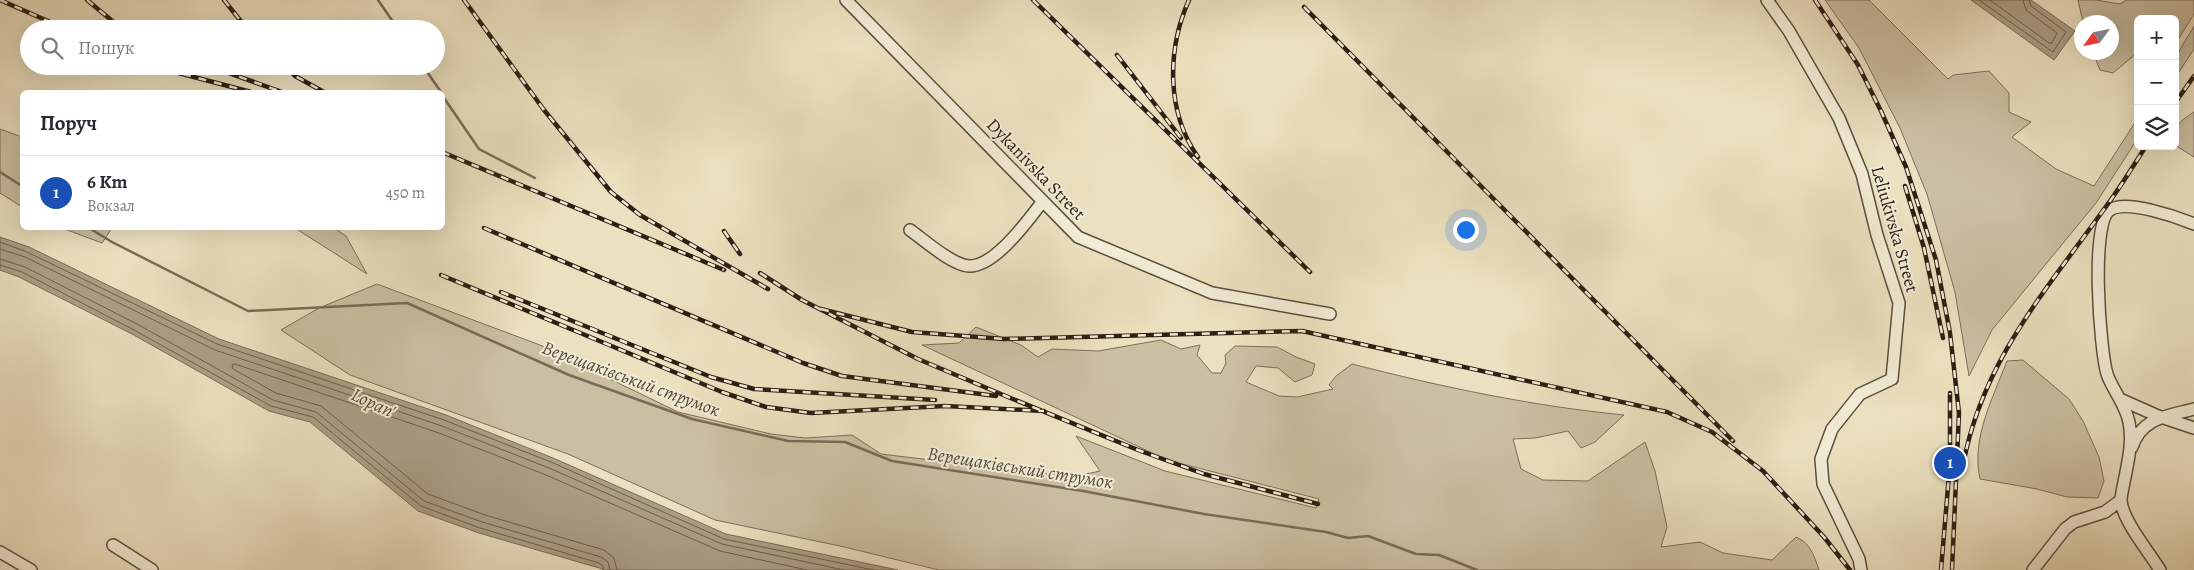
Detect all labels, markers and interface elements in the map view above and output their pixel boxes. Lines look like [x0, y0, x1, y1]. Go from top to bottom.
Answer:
north arrow [2074, 15, 2119, 60]
map controls [2134, 15, 2179, 150]
button: + [2134, 15, 2179, 60]
search box [20, 20, 445, 75]
icon: search [38, 34, 66, 62]
text: Пошук [78, 35, 135, 61]
button: − [2134, 60, 2179, 105]
button: layers [2134, 105, 2179, 150]
text: Поруч [40, 109, 97, 137]
street label: Dykanivska Street [981, 113, 1091, 225]
street label: Leliukivska Street [1865, 163, 1925, 295]
text: 6 Km [87, 169, 128, 195]
text: 1 [53, 182, 59, 204]
text: 450 m [386, 182, 425, 204]
text: Вокзал [87, 195, 135, 217]
your location [1453, 217, 1479, 243]
water label: Верещаківський струмок [538, 335, 724, 423]
water label: Lopan' [347, 382, 400, 425]
water label: Верещаківський струмок [925, 440, 1115, 496]
pin: 1 [1934, 444, 1966, 482]

